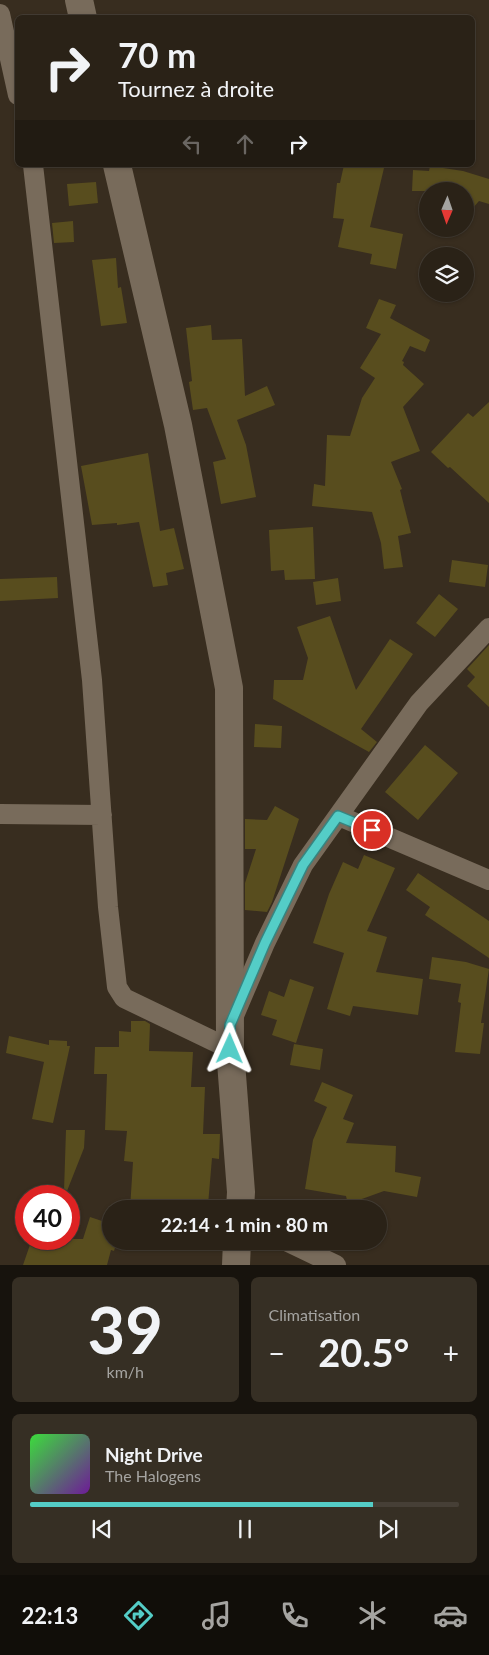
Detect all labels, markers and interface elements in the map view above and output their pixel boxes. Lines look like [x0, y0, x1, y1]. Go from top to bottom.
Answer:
text: 70 m [118, 33, 196, 75]
icon: right [35, 35, 100, 100]
text: Tournez à droite [118, 75, 274, 102]
icon: left [178, 130, 206, 158]
icon: ahead [231, 130, 259, 158]
icon: right [284, 130, 312, 158]
north arrow [419, 182, 474, 238]
map controls [419, 182, 474, 302]
button: layers [419, 247, 474, 302]
pin [351, 809, 393, 851]
icon: arrive [358, 816, 386, 844]
position arrow [203, 1022, 255, 1074]
speed limit sign: 40 [15, 1185, 80, 1250]
text: 22:14 · 1 min · 80 m [161, 1213, 328, 1236]
text: 39 [88, 1290, 163, 1368]
text: Climatisation [269, 1305, 360, 1324]
text: 20.5° [318, 1329, 409, 1375]
text: − [269, 1336, 285, 1370]
text: + [443, 1336, 459, 1370]
text: km/h [107, 1362, 144, 1381]
text: Night Drive [105, 1443, 203, 1466]
text: The Halogens [105, 1466, 201, 1485]
icon: previous [88, 1515, 116, 1543]
icon: pause [231, 1515, 259, 1543]
icon: next [374, 1515, 402, 1543]
icon: directions [121, 1598, 156, 1633]
icon: music [199, 1598, 234, 1633]
icon: phone [277, 1598, 312, 1633]
icon: climate [355, 1598, 390, 1633]
icon: car [433, 1598, 468, 1633]
text: 22:13 [21, 1602, 78, 1629]

